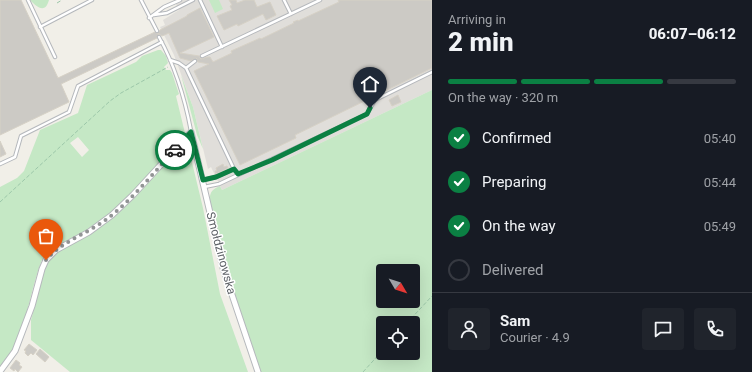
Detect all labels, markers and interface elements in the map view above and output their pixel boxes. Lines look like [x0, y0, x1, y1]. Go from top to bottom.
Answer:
text: Arriving in [448, 12, 506, 27]
text: 06:07–06:12 [649, 25, 736, 43]
text: 2 min [448, 27, 514, 57]
pin [353, 67, 387, 108]
icon: home [359, 73, 381, 95]
text: On the way · 320 m [448, 90, 558, 105]
icon: check [448, 127, 470, 149]
text: Confirmed [482, 129, 552, 147]
courier [155, 130, 195, 170]
text: 05:40 [704, 131, 736, 146]
icon: car [164, 139, 186, 161]
icon: check [448, 171, 470, 193]
text: Preparing [482, 173, 546, 191]
text: 05:44 [704, 175, 736, 190]
street label: Smołdzinowska [203, 210, 239, 296]
icon: check [448, 215, 470, 237]
text: On the way [482, 217, 556, 235]
pin [29, 219, 63, 260]
text: 05:49 [704, 219, 736, 234]
icon: bag [35, 225, 57, 247]
text: Delivered [482, 261, 544, 279]
north arrow [376, 264, 420, 308]
map controls [376, 264, 420, 360]
button: person [448, 308, 490, 350]
button: chat [642, 308, 684, 350]
button: phone [694, 308, 736, 350]
text: Sam [500, 312, 530, 330]
button: locate [376, 316, 420, 360]
text: Courier · 4.9 [500, 330, 570, 345]

